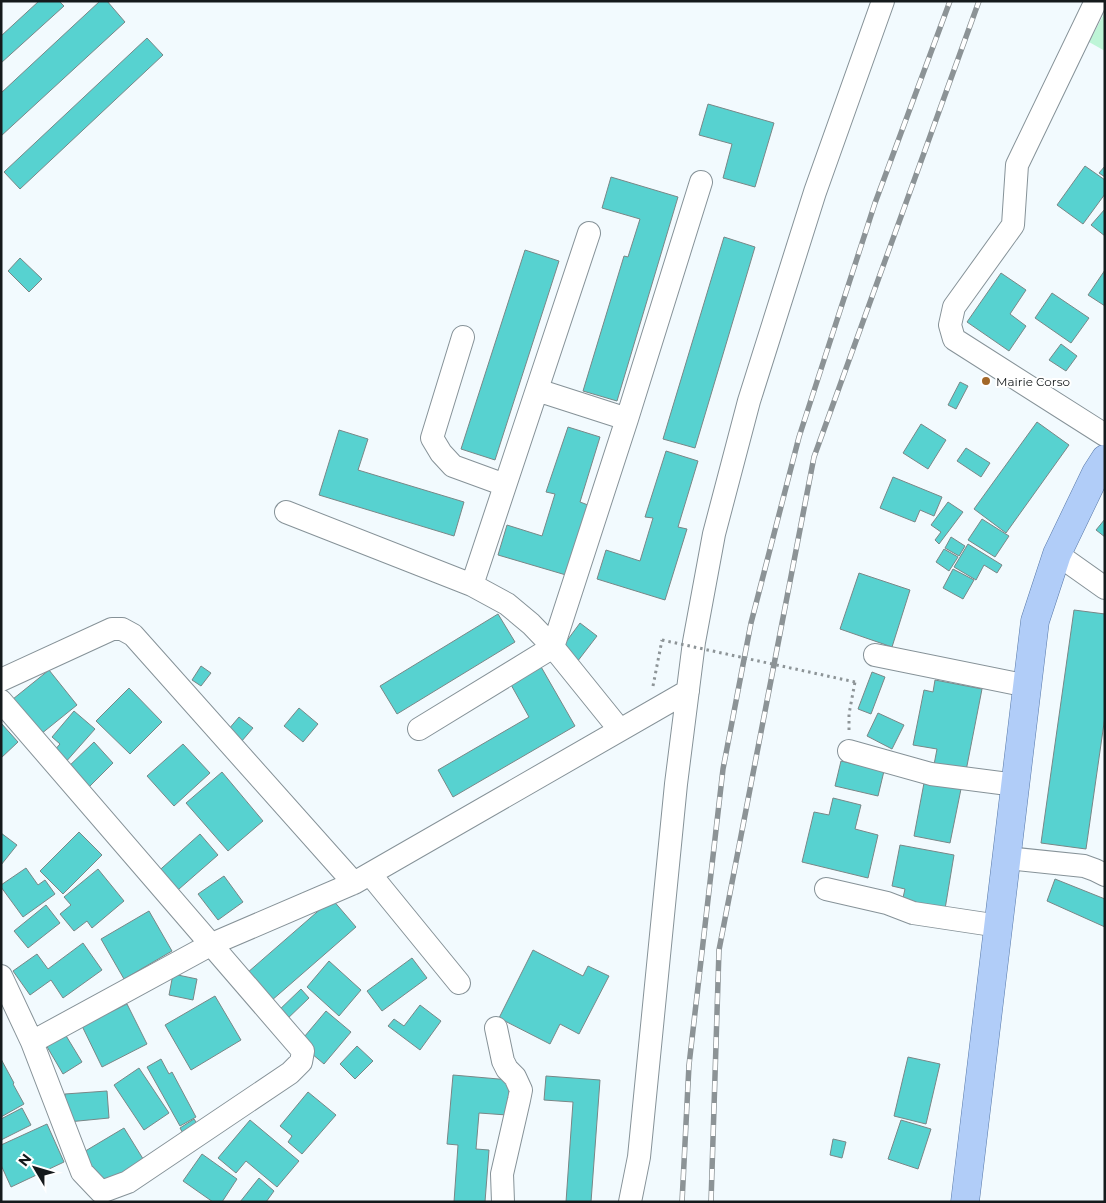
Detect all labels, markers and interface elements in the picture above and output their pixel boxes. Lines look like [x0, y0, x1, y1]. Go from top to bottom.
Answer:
place label: Mairie Corso [996, 374, 1070, 389]
marker: Mairie Corso [980, 375, 992, 387]
north arrow [10, 1143, 60, 1193]
text: N [14, 1150, 35, 1170]

